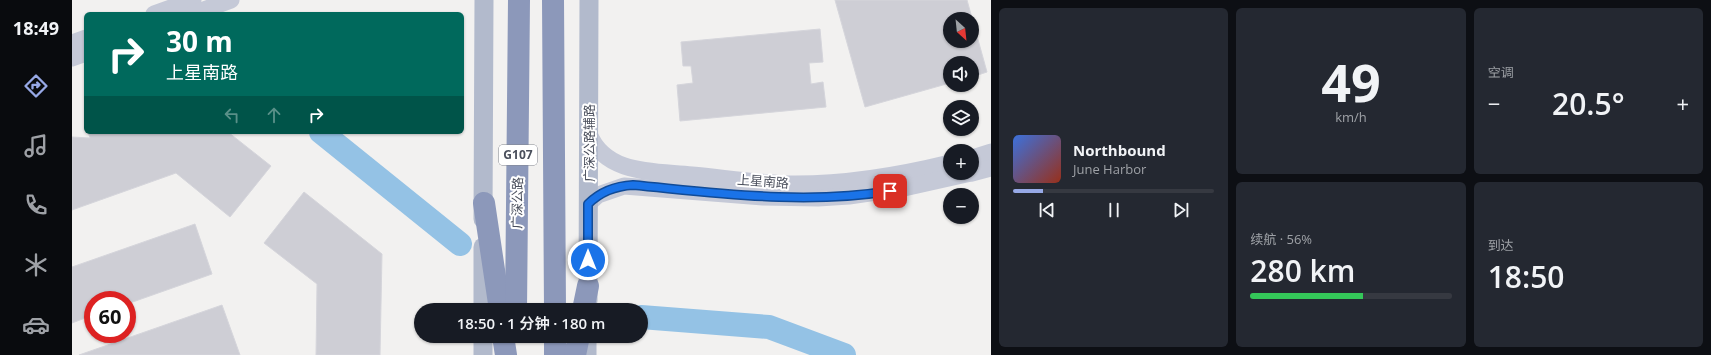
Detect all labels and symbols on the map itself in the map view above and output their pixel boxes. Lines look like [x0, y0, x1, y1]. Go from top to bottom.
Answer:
north arrow [943, 12, 979, 48]
street label: 广深公路辅路 [580, 104, 598, 182]
road number: G107 [499, 145, 537, 165]
street label: 上星南路 [736, 170, 790, 192]
pin [873, 174, 907, 208]
street label: 广深公路 [508, 177, 526, 229]
position arrow [567, 239, 609, 281]
speed limit sign: 60 [84, 291, 136, 343]

